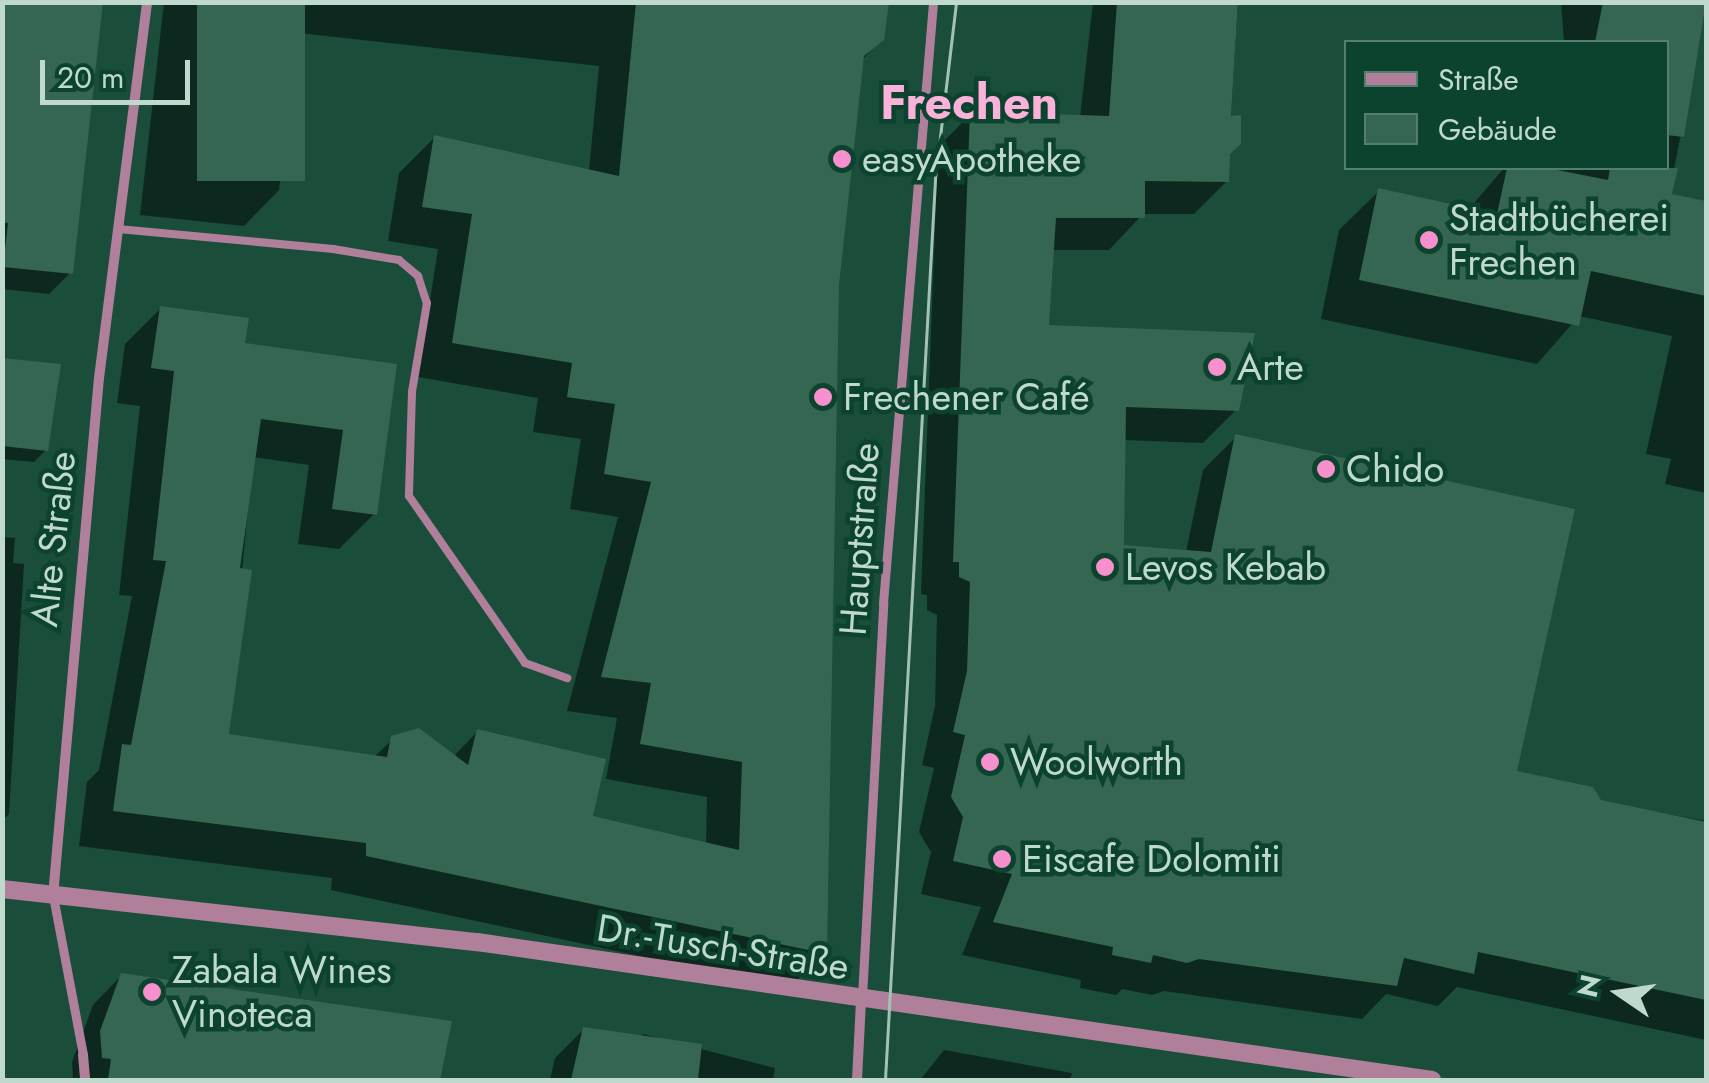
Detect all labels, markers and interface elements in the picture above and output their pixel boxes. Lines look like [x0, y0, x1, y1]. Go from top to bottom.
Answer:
scale bar [45, 40, 195, 102]
legend [1344, 40, 1669, 170]
text: 20 m [57, 56, 124, 99]
text: Straße [1438, 58, 1519, 101]
district label: Frechen [880, 74, 1058, 132]
text: Gebäude [1438, 108, 1557, 151]
place label: easyApotheke [862, 136, 1081, 182]
marker: easyApotheke [831, 148, 853, 170]
place label: Stadtbücherei Frechen [1449, 195, 1669, 284]
marker: Stadtbücherei Frechen [1418, 229, 1440, 251]
place label: Arte [1237, 344, 1304, 390]
marker: Arte [1206, 356, 1228, 378]
place label: Frechener Café [843, 374, 1090, 420]
marker: Frechener Café [812, 386, 834, 408]
street label: Hauptstraße [830, 441, 888, 637]
place label: Chido [1346, 446, 1444, 492]
street label: Alte Straße [21, 449, 85, 629]
marker: Chido [1315, 458, 1337, 480]
place label: Levos Kebab [1125, 544, 1326, 590]
marker: Levos Kebab [1094, 556, 1116, 578]
place label: Woolworth [1010, 739, 1183, 785]
marker: Woolworth [979, 751, 1001, 773]
place label: Eiscafe Dolomiti [1022, 836, 1281, 882]
marker: Eiscafe Dolomiti [991, 848, 1013, 870]
street label: Dr.-Tusch-Straße [594, 905, 852, 989]
north arrow [1569, 943, 1669, 1043]
place label: Zabala Wines Vinoteca [172, 947, 392, 1036]
text: N [1567, 971, 1612, 1002]
marker: Zabala Wines Vinoteca [141, 981, 163, 1003]

